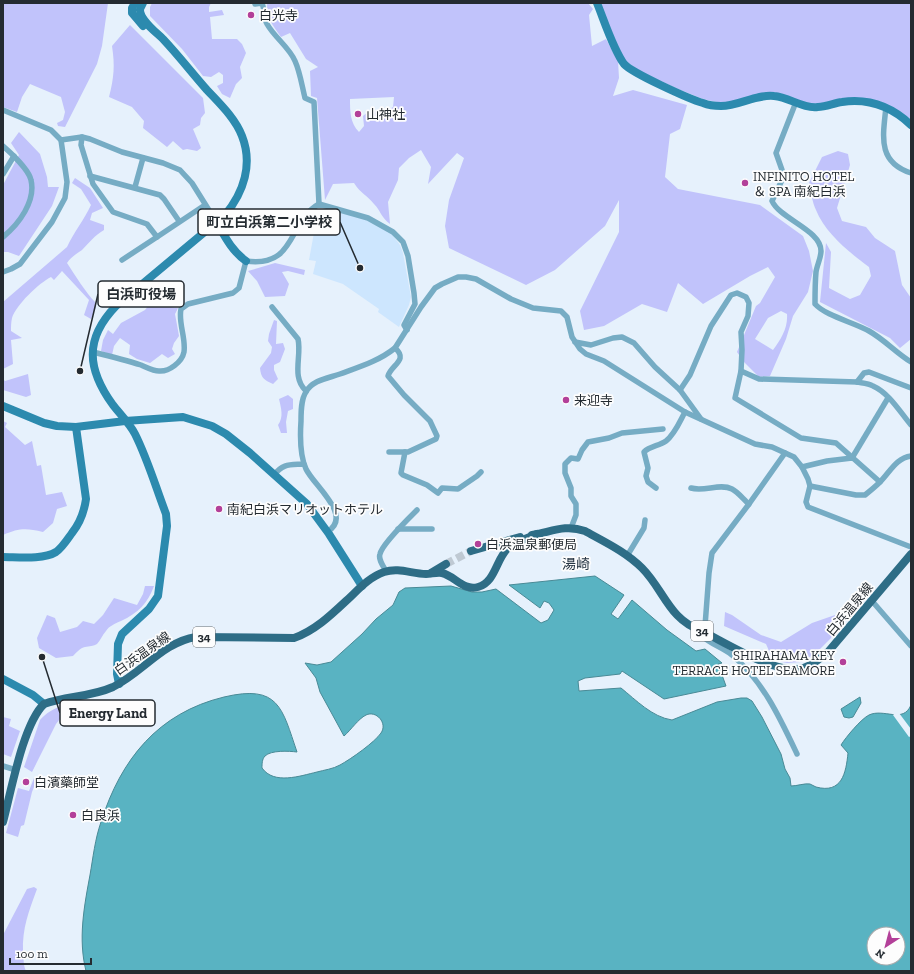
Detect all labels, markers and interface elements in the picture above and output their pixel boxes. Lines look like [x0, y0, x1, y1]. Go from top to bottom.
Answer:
place label: 白光寺 [259, 8, 298, 23]
marker: 白光寺 [246, 10, 256, 20]
place label: 山神社 [366, 107, 405, 122]
marker: 山神社 [353, 109, 363, 119]
place label: INFINITO HOTEL ＆ SPA 南紀白浜 [753, 169, 854, 199]
marker: INFINITO HOTEL ＆ SPA 南紀白浜 [740, 178, 750, 188]
callout: 町立白浜第二小学校 [198, 209, 340, 235]
text: 町立白浜第二小学校 [206, 214, 332, 231]
callout: 白浜町役場 [98, 281, 184, 307]
text: 白浜町役場 [106, 286, 176, 303]
place label: 来迎寺 [574, 393, 613, 408]
marker: 来迎寺 [561, 395, 571, 405]
place label: 南紀白浜マリオットホテル [227, 502, 383, 517]
marker: 南紀白浜マリオットホテル [214, 504, 224, 514]
place label: 白浜温泉郵便局 [486, 537, 577, 552]
marker: 白浜温泉郵便局 [473, 539, 483, 549]
district label: 湯崎 [562, 556, 590, 573]
street label: 白浜温泉線 [823, 580, 876, 639]
road number: 34 [691, 621, 713, 641]
road number: 34 [193, 627, 215, 647]
street label: 白浜温泉線 [111, 629, 173, 678]
place label: SHIRAHAMA KEY TERRACE HOTEL SEAMORE [672, 648, 835, 678]
marker: SHIRAHAMA KEY TERRACE HOTEL SEAMORE [838, 657, 848, 667]
callout: Energy Land [60, 700, 155, 726]
text: Energy Land [69, 705, 147, 722]
place label: 白濱藥師堂 [34, 775, 99, 790]
marker: 白濱藥師堂 [21, 777, 31, 787]
place label: 白良浜 [81, 808, 120, 823]
marker: 白良浜 [68, 810, 78, 820]
north arrow [866, 926, 906, 966]
scale bar [10, 940, 91, 966]
text: N [873, 946, 888, 961]
text: 100 m [16, 947, 48, 961]

